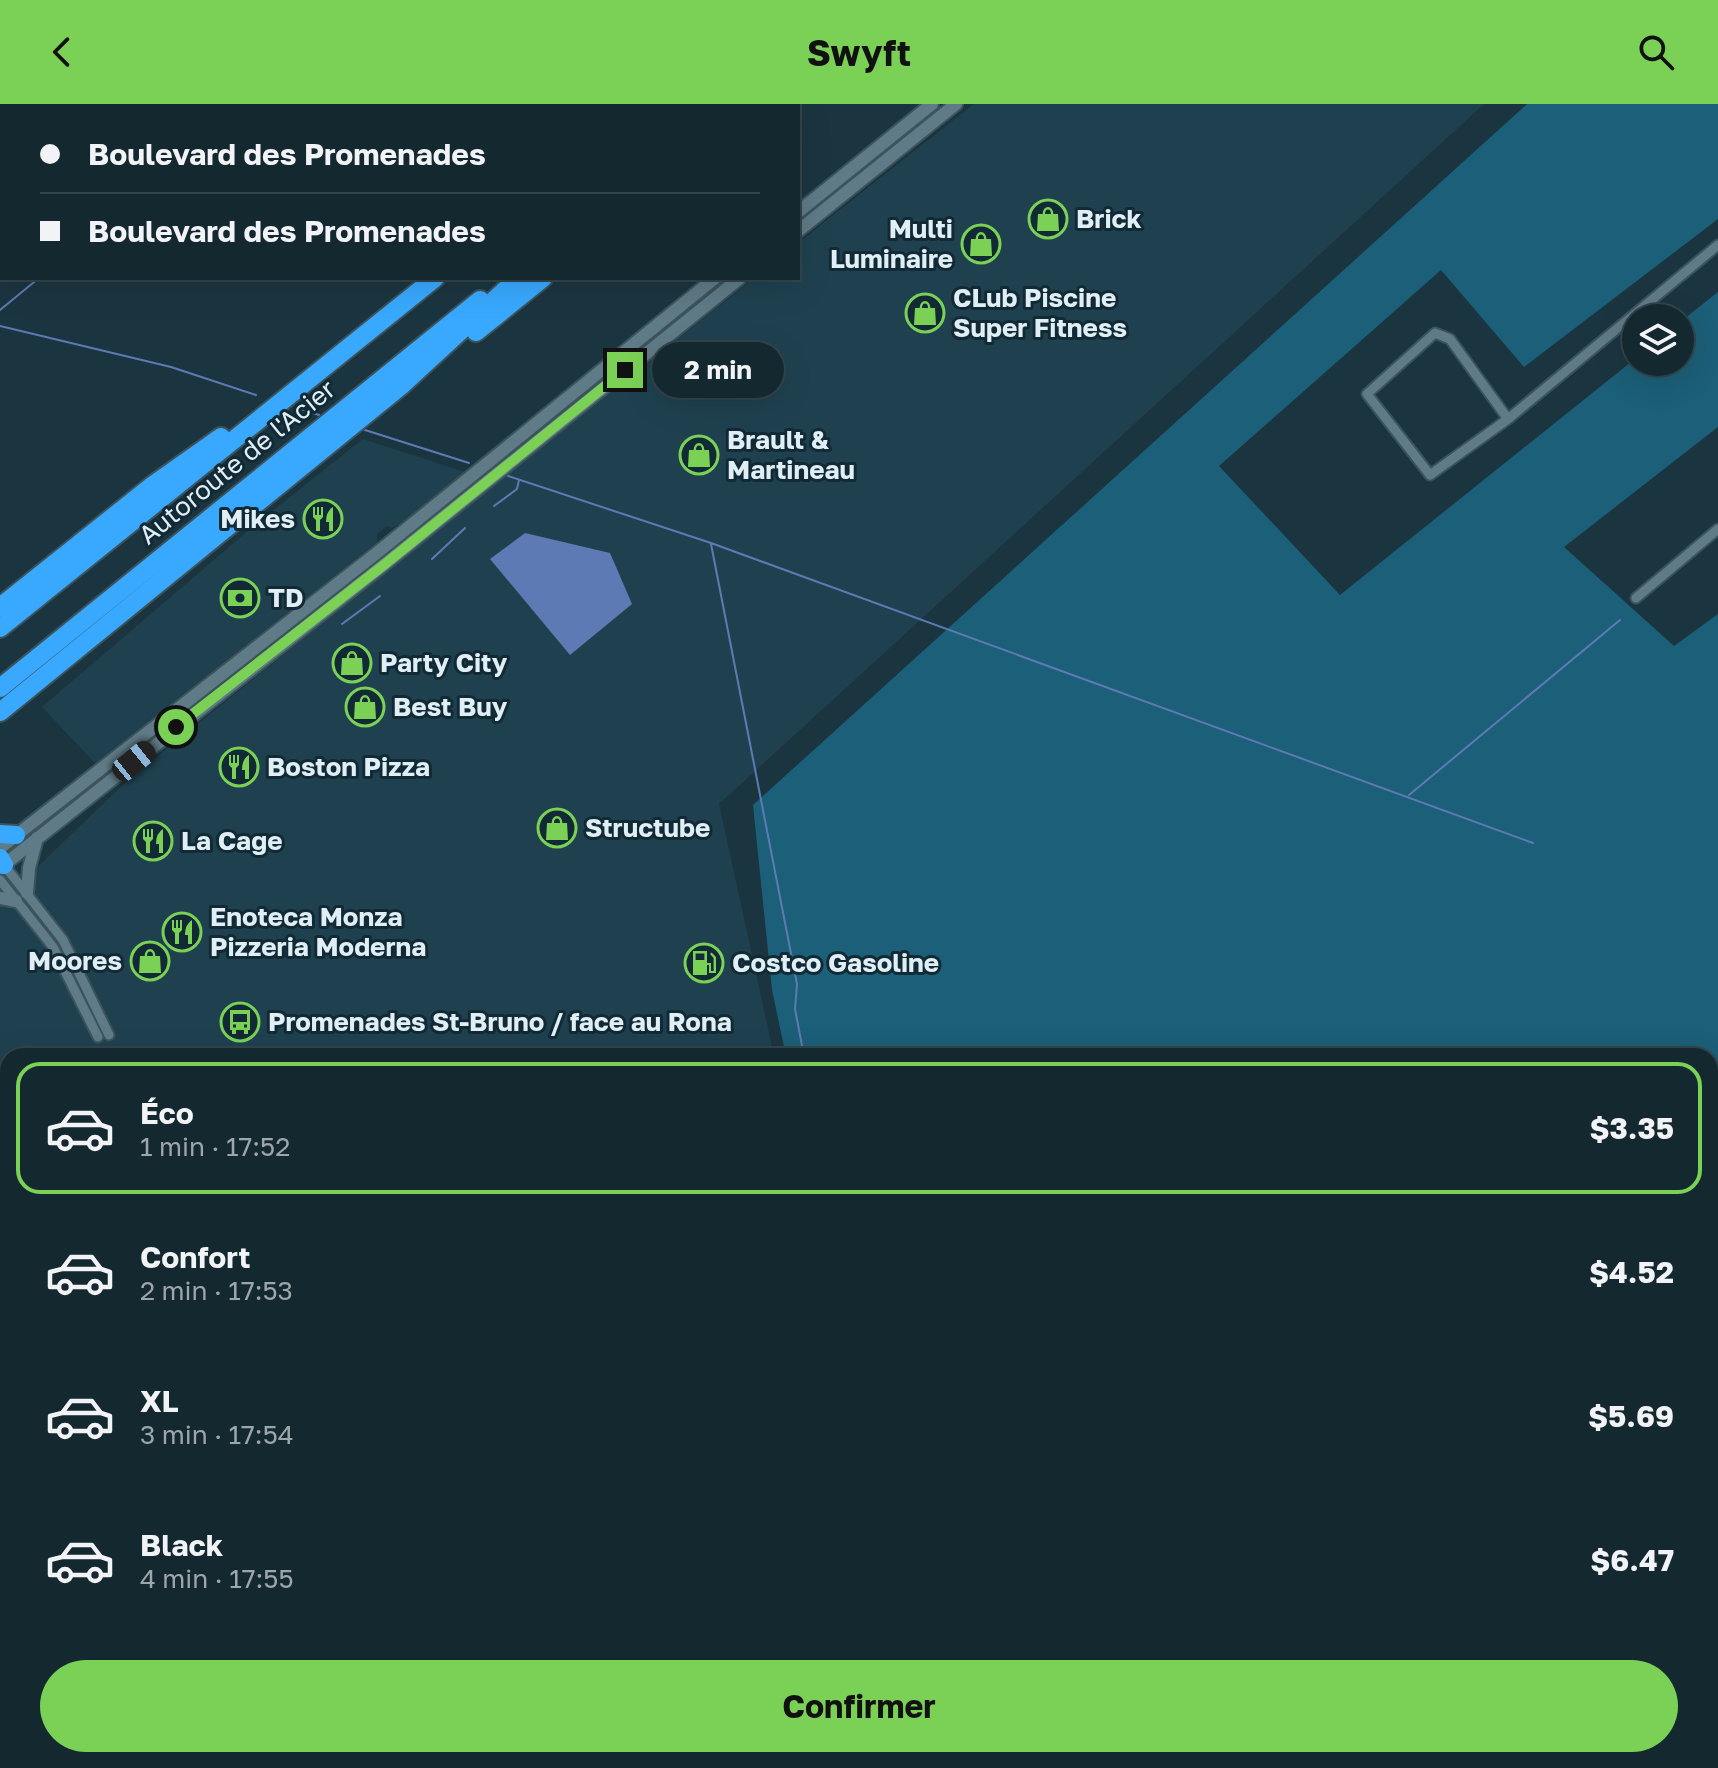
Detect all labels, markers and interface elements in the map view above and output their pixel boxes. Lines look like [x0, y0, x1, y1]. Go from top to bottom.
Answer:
icon: back [40, 30, 84, 74]
icon: search [1634, 30, 1678, 74]
text: Swyft [807, 31, 911, 74]
text: Boulevard des Promenades [88, 136, 486, 172]
shop icon: Brick [1027, 198, 1069, 240]
place label: Brick [1076, 203, 1142, 234]
text: Boulevard des Promenades [88, 213, 486, 249]
place label: Multi Luminaire [830, 213, 953, 274]
shop icon: Multi Luminaire [960, 223, 1002, 265]
place label: CLub Piscine Super Fitness [953, 282, 1127, 343]
shop icon: CLub Piscine Super Fitness [904, 292, 946, 334]
map controls [1622, 304, 1694, 376]
button: layers [1622, 304, 1694, 376]
callout: 2 min [653, 342, 785, 398]
route end [607, 352, 643, 388]
text: 2 min [684, 354, 752, 385]
street label: Autoroute de l'Acier [132, 373, 341, 550]
place label: Brault & Martineau [727, 424, 855, 485]
shop icon: Brault & Martineau [678, 434, 720, 476]
restaurant icon: Mikes [302, 498, 344, 540]
place label: Mikes [220, 503, 295, 534]
bank icon: TD [219, 577, 261, 619]
place label: TD [268, 582, 304, 613]
shop icon: Party City [331, 642, 373, 684]
place label: Party City [380, 647, 508, 678]
shop icon: Best Buy [344, 686, 386, 728]
place label: Best Buy [393, 691, 508, 722]
route start [158, 709, 194, 745]
car [108, 737, 160, 785]
restaurant icon: Boston Pizza [218, 746, 260, 788]
place label: Boston Pizza [267, 751, 430, 782]
shop icon: Structube [536, 807, 578, 849]
place label: Structube [585, 812, 710, 843]
restaurant icon: La Cage [132, 820, 174, 862]
place label: La Cage [181, 825, 283, 856]
place label: Enoteca Monza Pizzeria Moderna [210, 901, 426, 962]
restaurant icon: Enoteca Monza Pizzeria Moderna [161, 911, 203, 953]
shop icon: Moores [129, 940, 171, 982]
fuel station icon: Costco Gasoline [683, 942, 725, 984]
place label: Moores [28, 945, 122, 976]
place label: Costco Gasoline [732, 947, 939, 978]
bus stop icon: Promenades St-Bruno / face au Rona [219, 1001, 261, 1043]
place label: Promenades St-Bruno / face au Rona [268, 1006, 732, 1037]
icon: car [44, 1092, 116, 1164]
text: Éco [140, 1095, 194, 1131]
text: $3.35 [1589, 1110, 1674, 1146]
text: 1 min · 17:52 [140, 1131, 290, 1162]
icon: car [44, 1236, 116, 1308]
text: Confort [140, 1239, 251, 1275]
text: $4.52 [1589, 1254, 1674, 1290]
text: 2 min · 17:53 [140, 1275, 293, 1306]
icon: car [44, 1380, 116, 1452]
text: XL [140, 1383, 179, 1419]
text: $5.69 [1588, 1398, 1674, 1434]
text: 3 min · 17:54 [140, 1419, 294, 1450]
icon: car [44, 1524, 116, 1596]
text: Black [140, 1527, 223, 1563]
text: $6.47 [1590, 1542, 1674, 1578]
text: 4 min · 17:55 [140, 1563, 293, 1594]
button: Confirmer [40, 1660, 1678, 1752]

